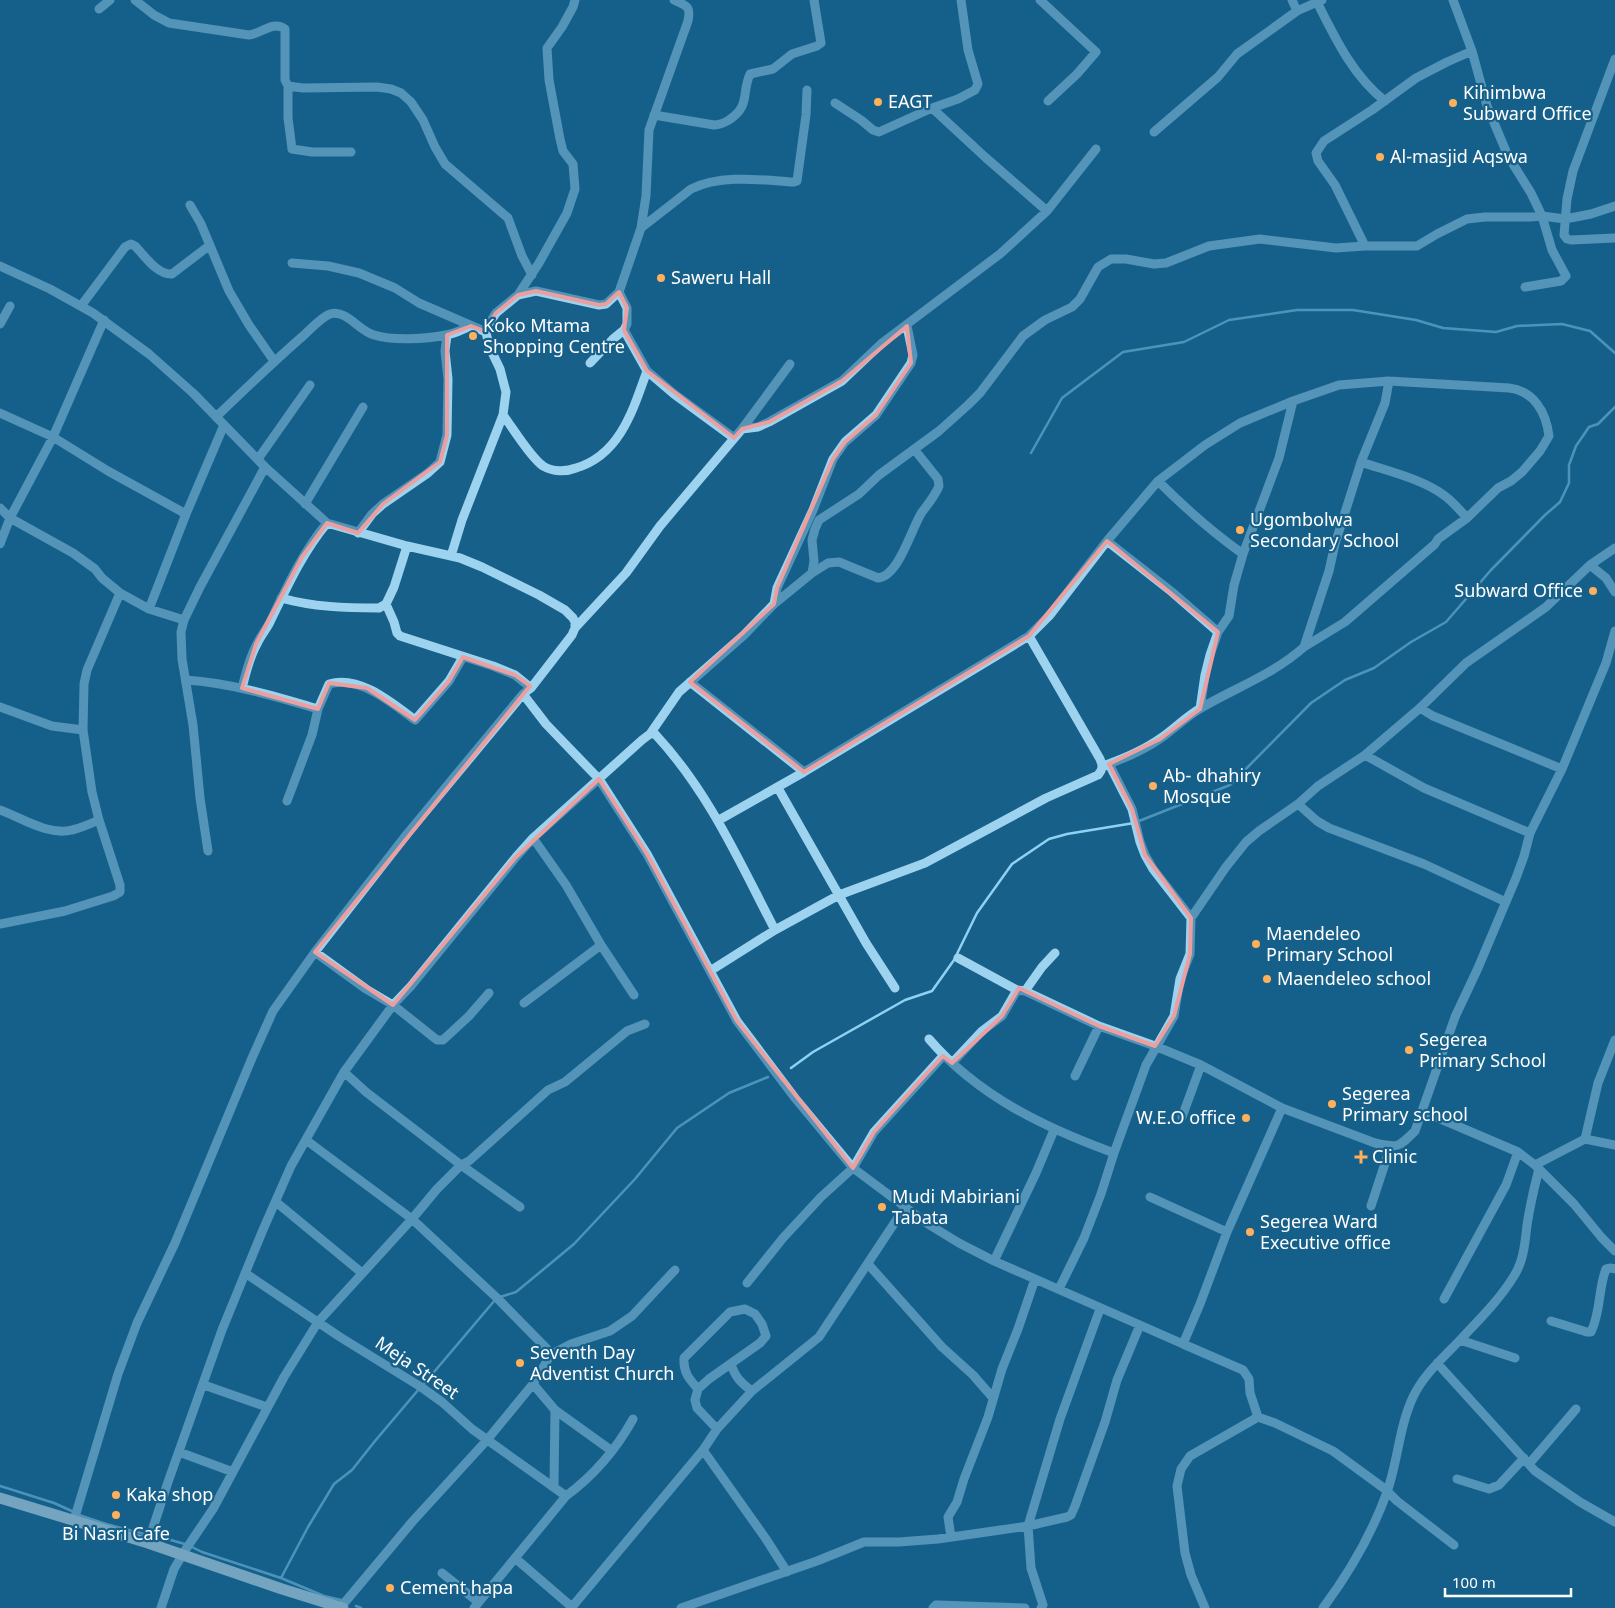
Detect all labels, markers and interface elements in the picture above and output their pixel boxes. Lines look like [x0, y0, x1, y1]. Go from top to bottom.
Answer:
place label: Kihimbwa Subward Office [1463, 80, 1592, 125]
place label: EAGT [888, 89, 932, 113]
marker: EAGT [872, 96, 884, 108]
marker: Kihimbwa Subward Office [1447, 97, 1459, 109]
place label: Al-masjid Aqswa [1390, 144, 1528, 168]
marker: Al-masjid Aqswa [1374, 151, 1386, 163]
place label: Saweru Hall [671, 265, 771, 289]
marker: Saweru Hall [655, 272, 667, 284]
place label: Koko Mtama Shopping Centre [483, 313, 625, 358]
marker: Koko Mtama Shopping Centre [467, 330, 479, 342]
place label: Ugombolwa Secondary School [1250, 507, 1399, 552]
marker: Ugombolwa Secondary School [1234, 524, 1246, 536]
place label: Subward Office [1454, 578, 1583, 602]
marker: Subward Office [1587, 585, 1599, 597]
place label: Ab- dhahiry Mosque [1163, 763, 1262, 808]
marker: Ab- dhahiry Mosque [1147, 780, 1159, 792]
place label: Maendeleo Primary School [1266, 921, 1393, 966]
marker: Maendeleo Primary School [1250, 938, 1262, 950]
place label: Maendeleo school [1277, 966, 1431, 990]
marker: Maendeleo school [1261, 973, 1273, 985]
place label: Segerea Primary School [1419, 1027, 1546, 1072]
marker: Segerea Primary School [1403, 1044, 1415, 1056]
place label: Segerea Primary school [1342, 1081, 1468, 1126]
marker: Segerea Primary school [1326, 1098, 1338, 1110]
place label: W.E.O office [1136, 1105, 1236, 1129]
marker: W.E.O office [1240, 1112, 1252, 1124]
place label: Clinic [1372, 1144, 1417, 1168]
marker: Clinic [1354, 1150, 1368, 1164]
place label: Mudi Mabiriani Tabata [892, 1184, 1020, 1229]
marker: Mudi Mabiriani Tabata [876, 1201, 888, 1213]
place label: Segerea Ward Executive office [1260, 1209, 1391, 1254]
marker: Segerea Ward Executive office [1244, 1226, 1256, 1238]
street label: Meja Street [371, 1330, 465, 1404]
place label: Seventh Day Adventist Church [530, 1340, 674, 1385]
marker: Seventh Day Adventist Church [514, 1357, 526, 1369]
place label: Kaka shop [126, 1482, 213, 1506]
marker: Kaka shop [110, 1489, 122, 1501]
marker: Bi Nasri Cafe [110, 1509, 122, 1521]
place label: Bi Nasri Cafe [62, 1521, 170, 1545]
scale bar [1445, 1566, 1571, 1598]
text: 100 m [1452, 1572, 1496, 1592]
place label: Cement hapa [400, 1575, 513, 1599]
marker: Cement hapa [384, 1582, 396, 1594]

